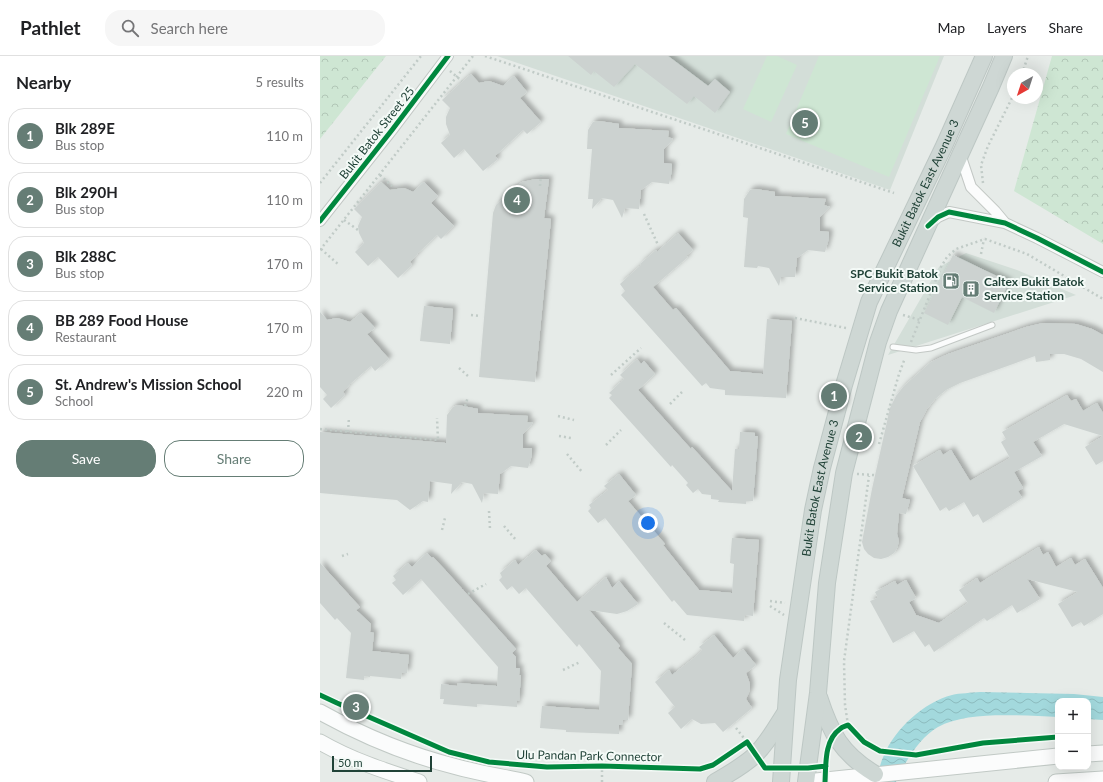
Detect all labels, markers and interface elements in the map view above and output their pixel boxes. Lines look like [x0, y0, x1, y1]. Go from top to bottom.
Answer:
search box [105, 10, 385, 46]
text: Pathlet [20, 16, 81, 39]
icon: search [119, 17, 141, 39]
text: Search here [151, 19, 228, 37]
text: Map [937, 19, 965, 36]
text: Layers [987, 19, 1027, 36]
text: Share [1049, 19, 1083, 36]
north arrow [1007, 68, 1043, 104]
text: Nearby [16, 72, 71, 93]
text: 5 results [256, 74, 304, 90]
street label: Bukit Batok Street 25 [336, 84, 417, 182]
pin: 5 [792, 108, 818, 138]
street label: Bukit Batok East Avenue 3 [889, 117, 962, 249]
text: Blk 289E [55, 119, 115, 137]
text: 1 [26, 128, 34, 144]
text: 110 m [266, 128, 303, 144]
text: Bus stop [55, 137, 104, 153]
text: Blk 290H [55, 183, 118, 201]
pin: 4 [504, 185, 530, 215]
text: 2 [26, 192, 34, 208]
text: 110 m [266, 192, 303, 208]
text: Bus stop [55, 201, 104, 217]
text: Blk 288C [55, 247, 116, 265]
text: 3 [26, 256, 34, 272]
text: 170 m [266, 256, 303, 272]
text: Bus stop [55, 265, 104, 281]
place label: SPC Bukit Batok Service Station [850, 266, 939, 295]
fuel station icon: SPC Bukit Batok Service Station [941, 271, 961, 291]
place label: Caltex Bukit Batok Service Station [984, 274, 1084, 303]
building icon: Caltex Bukit Batok Service Station [961, 279, 981, 299]
text: BB 289 Food House [55, 311, 188, 329]
text: 4 [26, 320, 34, 336]
text: 170 m [266, 320, 303, 336]
text: Restaurant [55, 329, 117, 345]
text: St. Andrew's Mission School [55, 375, 242, 393]
pin: 1 [821, 381, 847, 411]
text: 5 [26, 384, 34, 400]
text: 220 m [266, 384, 303, 400]
text: School [55, 393, 93, 409]
street label: Bukit Batok East Avenue 3 [798, 418, 842, 557]
pin: 2 [846, 422, 872, 452]
button: Save [16, 440, 156, 477]
button: Share [164, 440, 304, 477]
your location [638, 513, 658, 533]
pin: 3 [343, 692, 369, 722]
map controls [1055, 698, 1091, 770]
button: + [1055, 698, 1091, 734]
button: − [1055, 734, 1091, 770]
street label: Ulu Pandan Park Connector [516, 747, 663, 764]
scale bar [332, 754, 432, 773]
text: 50 m [338, 756, 363, 769]

